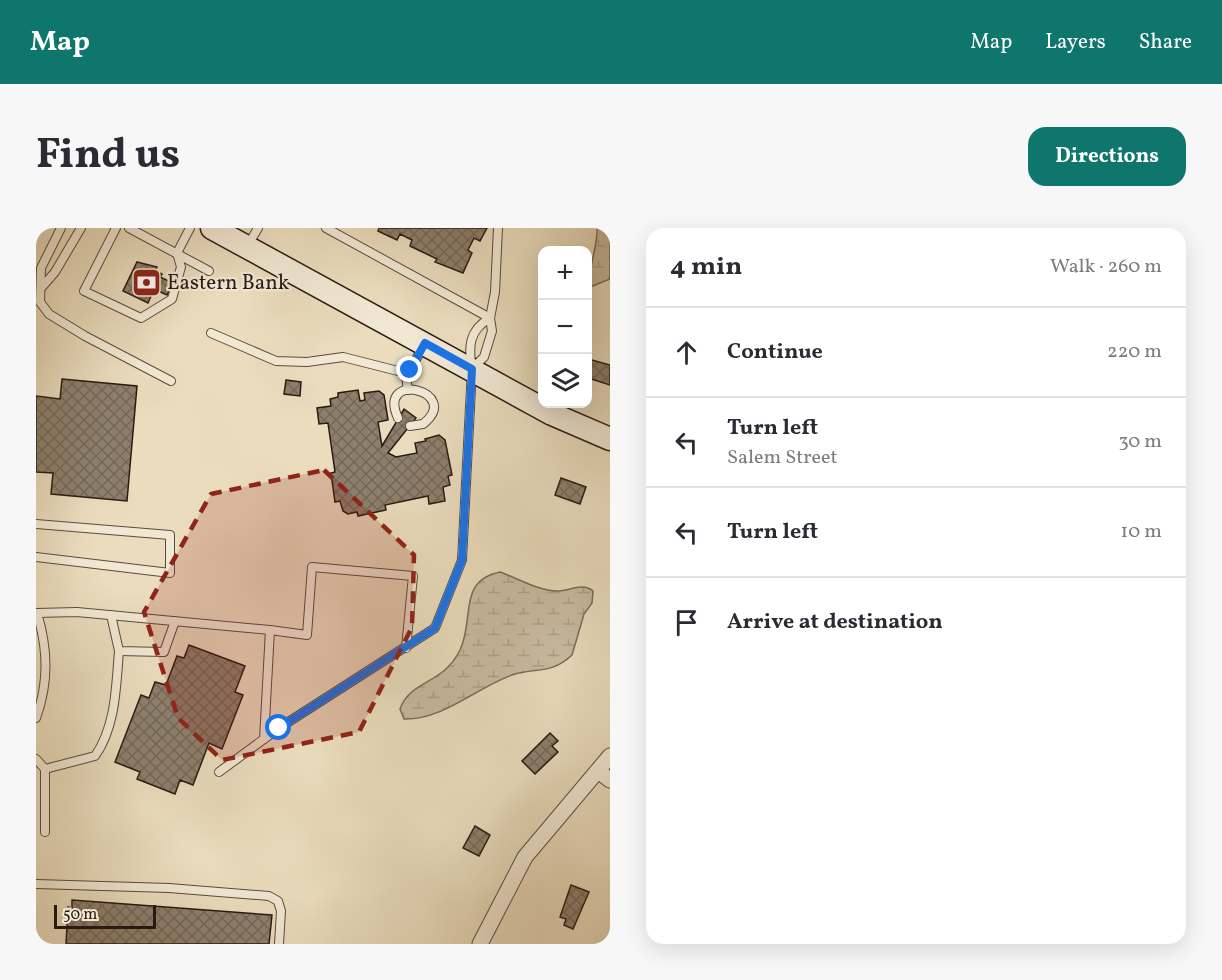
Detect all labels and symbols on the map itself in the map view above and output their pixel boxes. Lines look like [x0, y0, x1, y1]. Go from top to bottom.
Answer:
bank icon: Eastern Bank [130, 267, 162, 299]
place label: Eastern Bank [167, 269, 290, 298]
route end [396, 356, 422, 382]
route start [265, 714, 291, 740]
scale bar [54, 902, 156, 930]

